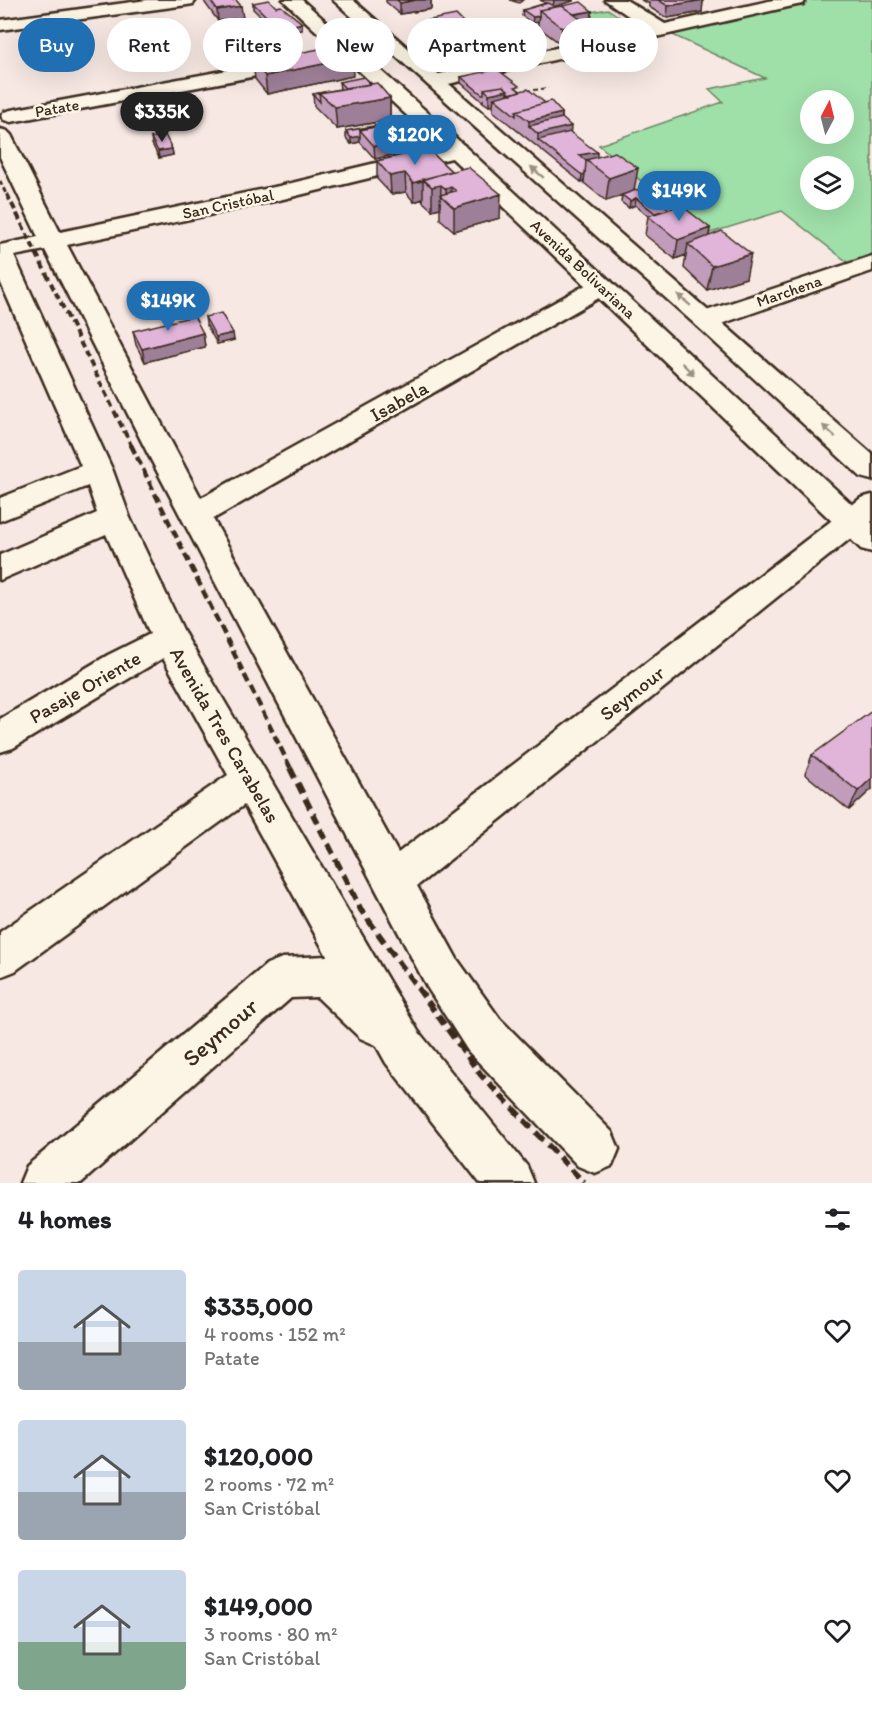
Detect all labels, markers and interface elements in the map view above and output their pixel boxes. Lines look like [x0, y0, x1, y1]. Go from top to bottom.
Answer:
chip: Buy [18, 18, 95, 72]
chip: Rent [107, 18, 191, 72]
chip: Filters [203, 18, 303, 72]
chip: New [315, 18, 395, 72]
chip: Apartment [407, 18, 547, 72]
chip: House [559, 18, 658, 72]
north arrow [800, 90, 854, 144]
map controls [800, 90, 854, 210]
pin: $335K [120, 92, 204, 143]
street label: Patate [33, 95, 81, 121]
text: $335K [134, 99, 190, 123]
pin: $120K [373, 115, 457, 166]
text: $120K [387, 122, 443, 146]
button: layers [800, 156, 854, 210]
one-way arrow [530, 166, 545, 179]
pin: $149K [637, 171, 721, 222]
text: $149K [652, 178, 706, 202]
street label: San Cristóbal [181, 185, 276, 223]
street label: Avenida Bolivariana [526, 215, 640, 323]
street label: Marchena [754, 271, 825, 311]
pin: $149K [126, 281, 210, 332]
text: $149K [141, 288, 195, 312]
one-way arrow [677, 294, 692, 307]
one-way arrow [681, 362, 696, 376]
street label: Isabela [366, 375, 433, 427]
one-way arrow [821, 424, 836, 438]
street label: Avenida Tres Carabelas [165, 643, 285, 827]
street label: Pasaje Oriente [25, 645, 145, 729]
street label: Seymour [595, 660, 669, 726]
street label: Seymour [176, 991, 264, 1073]
text: 4 homes [18, 1203, 112, 1235]
icon: filters [821, 1203, 854, 1236]
text: $335,000 [204, 1290, 313, 1322]
icon: home [66, 1294, 138, 1366]
icon: heart [821, 1314, 854, 1347]
text: 4 rooms · 152 m² [204, 1322, 346, 1346]
text: Patate [204, 1346, 260, 1370]
text: $120,000 [204, 1440, 313, 1472]
icon: home [66, 1444, 138, 1516]
icon: heart [821, 1464, 854, 1497]
text: 2 rooms · 72 m² [204, 1472, 334, 1496]
text: San Cristóbal [204, 1496, 320, 1520]
text: $149,000 [204, 1590, 313, 1622]
icon: home [66, 1594, 138, 1666]
icon: heart [821, 1614, 854, 1647]
text: 3 rooms · 80 m² [204, 1622, 337, 1646]
text: San Cristóbal [204, 1646, 320, 1670]

